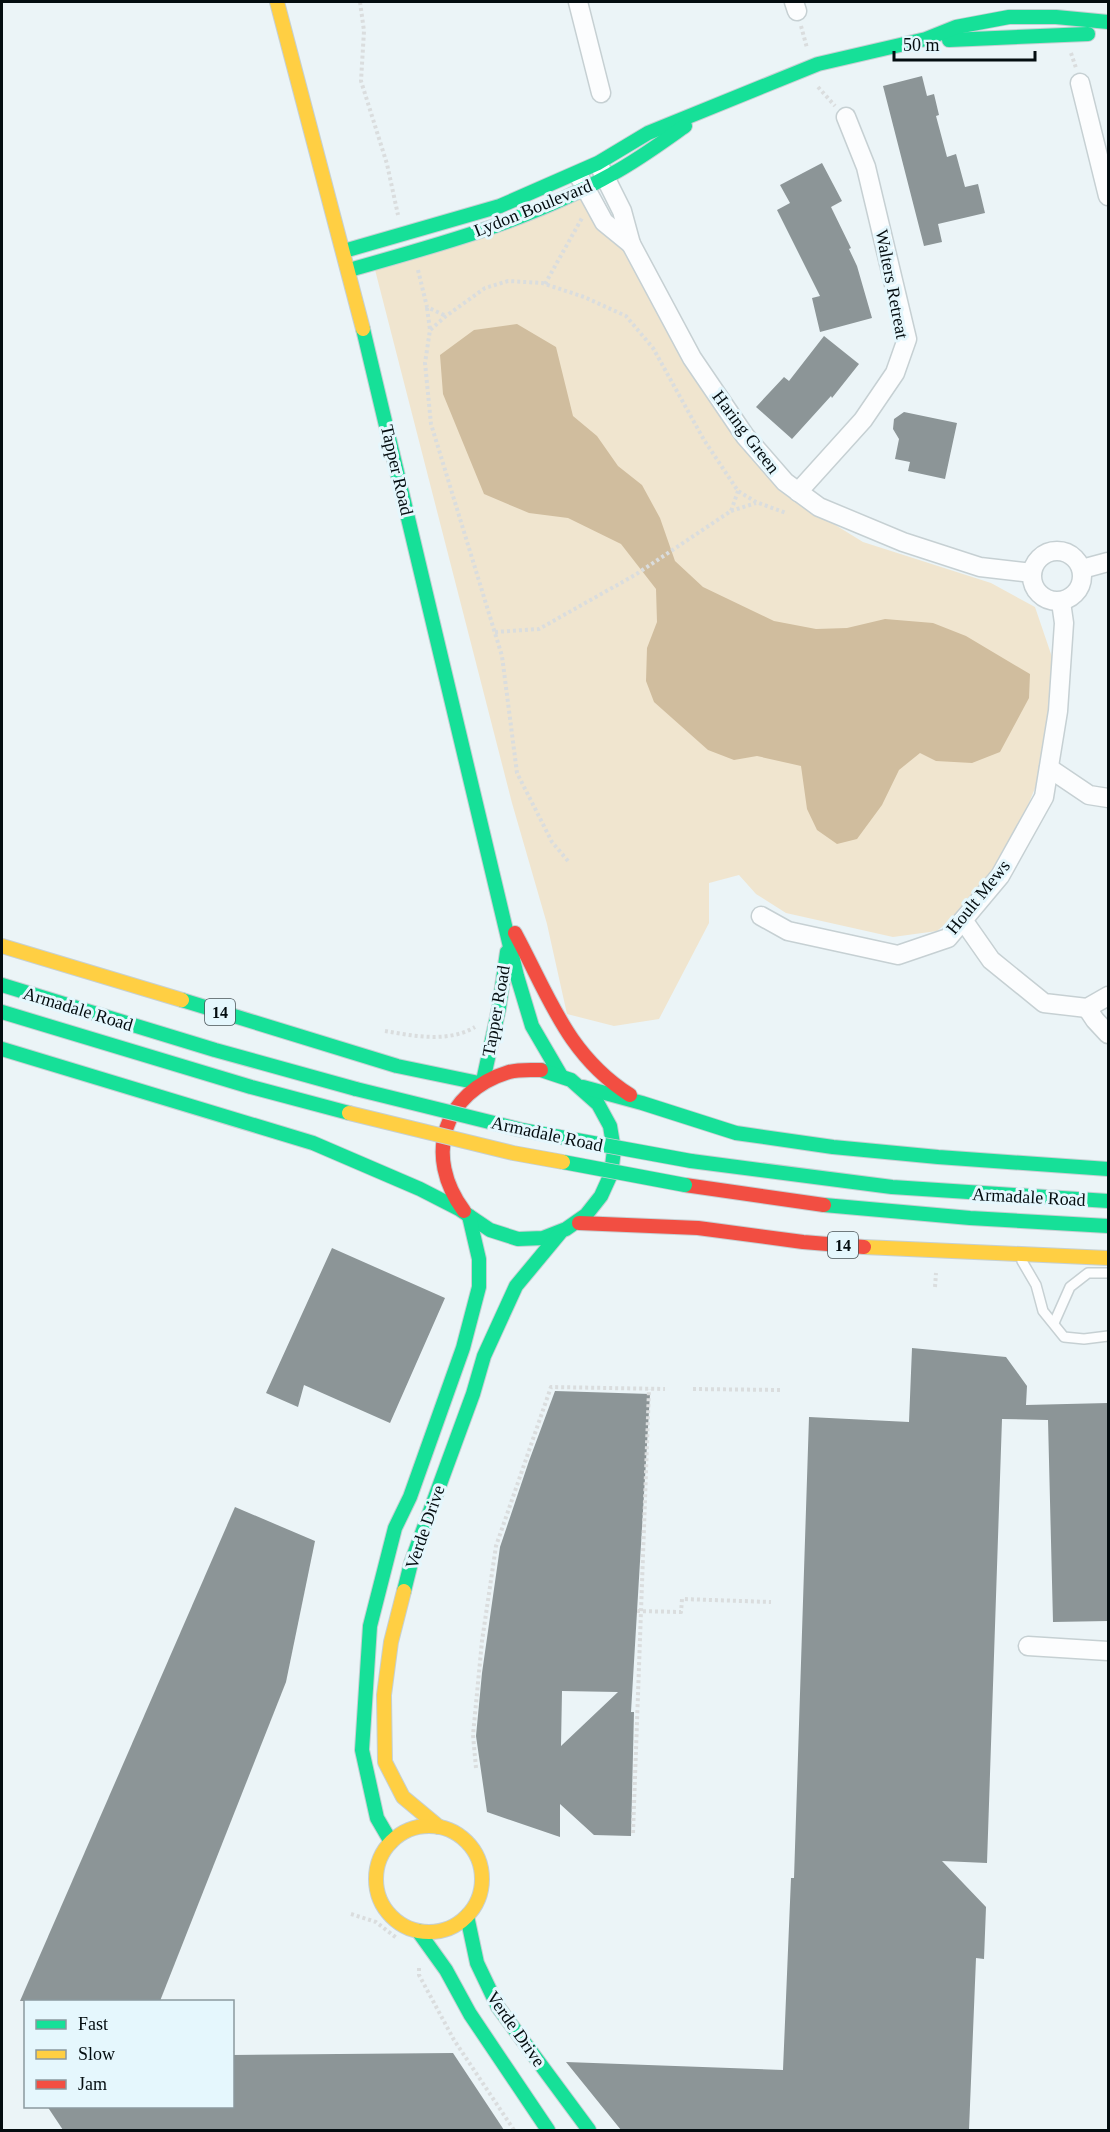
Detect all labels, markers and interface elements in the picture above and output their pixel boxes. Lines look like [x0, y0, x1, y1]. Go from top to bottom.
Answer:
scale bar [894, 24, 1035, 62]
text: 50 m [903, 35, 940, 55]
street label: Lydon Boulevard [471, 175, 595, 241]
street label: Walters Retreat [872, 228, 912, 340]
street label: Haring Green [708, 387, 784, 477]
street label: Tapper Road [377, 423, 417, 517]
street label: Hoult Mews [942, 856, 1014, 938]
street label: Tapper Road [478, 964, 514, 1058]
street label: Armadale Road [21, 983, 135, 1035]
road number: 14 [205, 999, 235, 1025]
street label: Armadale Road [489, 1112, 605, 1156]
street label: Armadale Road [972, 1184, 1086, 1210]
road number: 14 [828, 1232, 858, 1258]
street label: Verde Drive [401, 1482, 449, 1572]
street label: Verde Drive [483, 1987, 549, 2071]
legend [24, 2000, 234, 2108]
text: Fast [78, 2014, 108, 2034]
text: Slow [78, 2044, 115, 2064]
text: Jam [78, 2074, 107, 2094]

